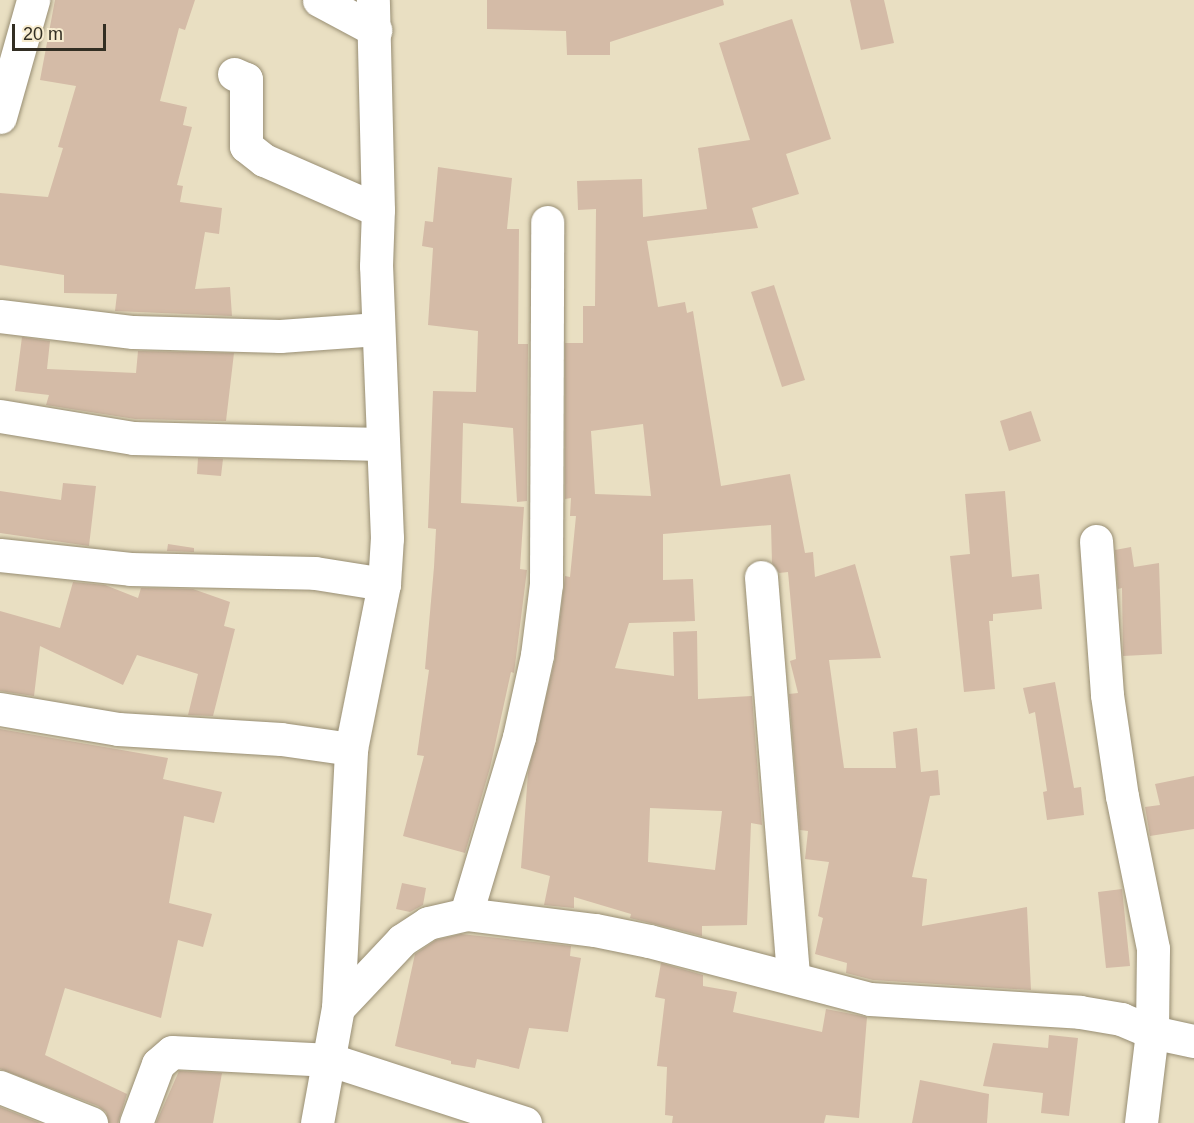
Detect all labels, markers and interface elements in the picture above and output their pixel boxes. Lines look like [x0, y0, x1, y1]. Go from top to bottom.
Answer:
scale bar [15, 12, 110, 50]
text: 20 m [23, 24, 63, 44]

